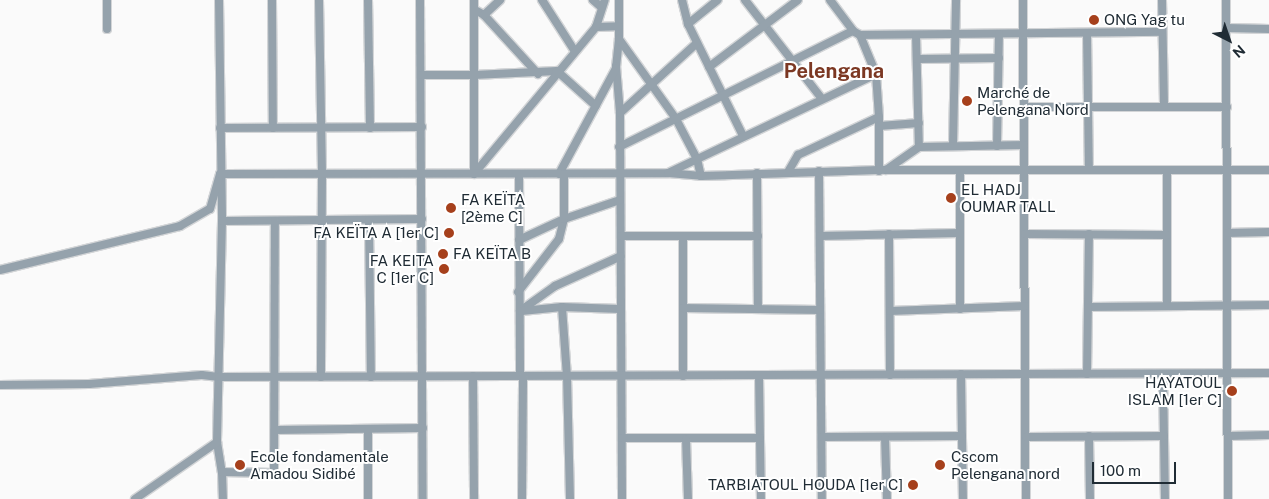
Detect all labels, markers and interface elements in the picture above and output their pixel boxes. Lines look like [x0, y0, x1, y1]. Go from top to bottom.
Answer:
place label: ONG Yag tu [1104, 11, 1185, 29]
marker: ONG Yag tu [1088, 14, 1100, 26]
north arrow [1204, 15, 1254, 65]
text: N [1229, 42, 1248, 61]
district label: Pelengana [784, 59, 884, 83]
place label: Marché de Pelengana Nord [977, 83, 1089, 118]
marker: Marché de Pelengana Nord [961, 95, 973, 107]
place label: EL HADJ OUMAR TALL [961, 180, 1056, 215]
place label: FA KEÏTA [2ème C] [461, 190, 525, 225]
marker: EL HADJ OUMAR TALL [945, 192, 957, 204]
marker: FA KEÏTA [2ème C] [445, 202, 457, 214]
place label: FA KEÏTA A [1er C] [313, 224, 439, 242]
marker: FA KEÏTA A [1er C] [443, 227, 455, 239]
place label: FA KEÏTA B [453, 245, 531, 263]
marker: FA KEÏTA B [437, 248, 449, 260]
place label: FA KEITA C [1er C] [370, 251, 434, 286]
marker: FA KEITA C [1er C] [438, 263, 450, 275]
place label: HAYATOUL ISLAM [1er C] [1128, 373, 1222, 408]
marker: HAYATOUL ISLAM [1er C] [1226, 385, 1238, 397]
place label: Ecole fondamentale Amadou Sidibé [250, 447, 389, 482]
place label: Cscom Pelengana nord [951, 447, 1060, 482]
scale bar [1094, 452, 1178, 484]
marker: Cscom Pelengana nord [933, 458, 947, 472]
marker: Ecole fondamentale Amadou Sidibé [234, 459, 246, 471]
text: 100 m [1100, 462, 1141, 479]
place label: TARBIATOUL HOUDA [1er C] [708, 476, 903, 494]
marker: TARBIATOUL HOUDA [1er C] [907, 479, 919, 491]

